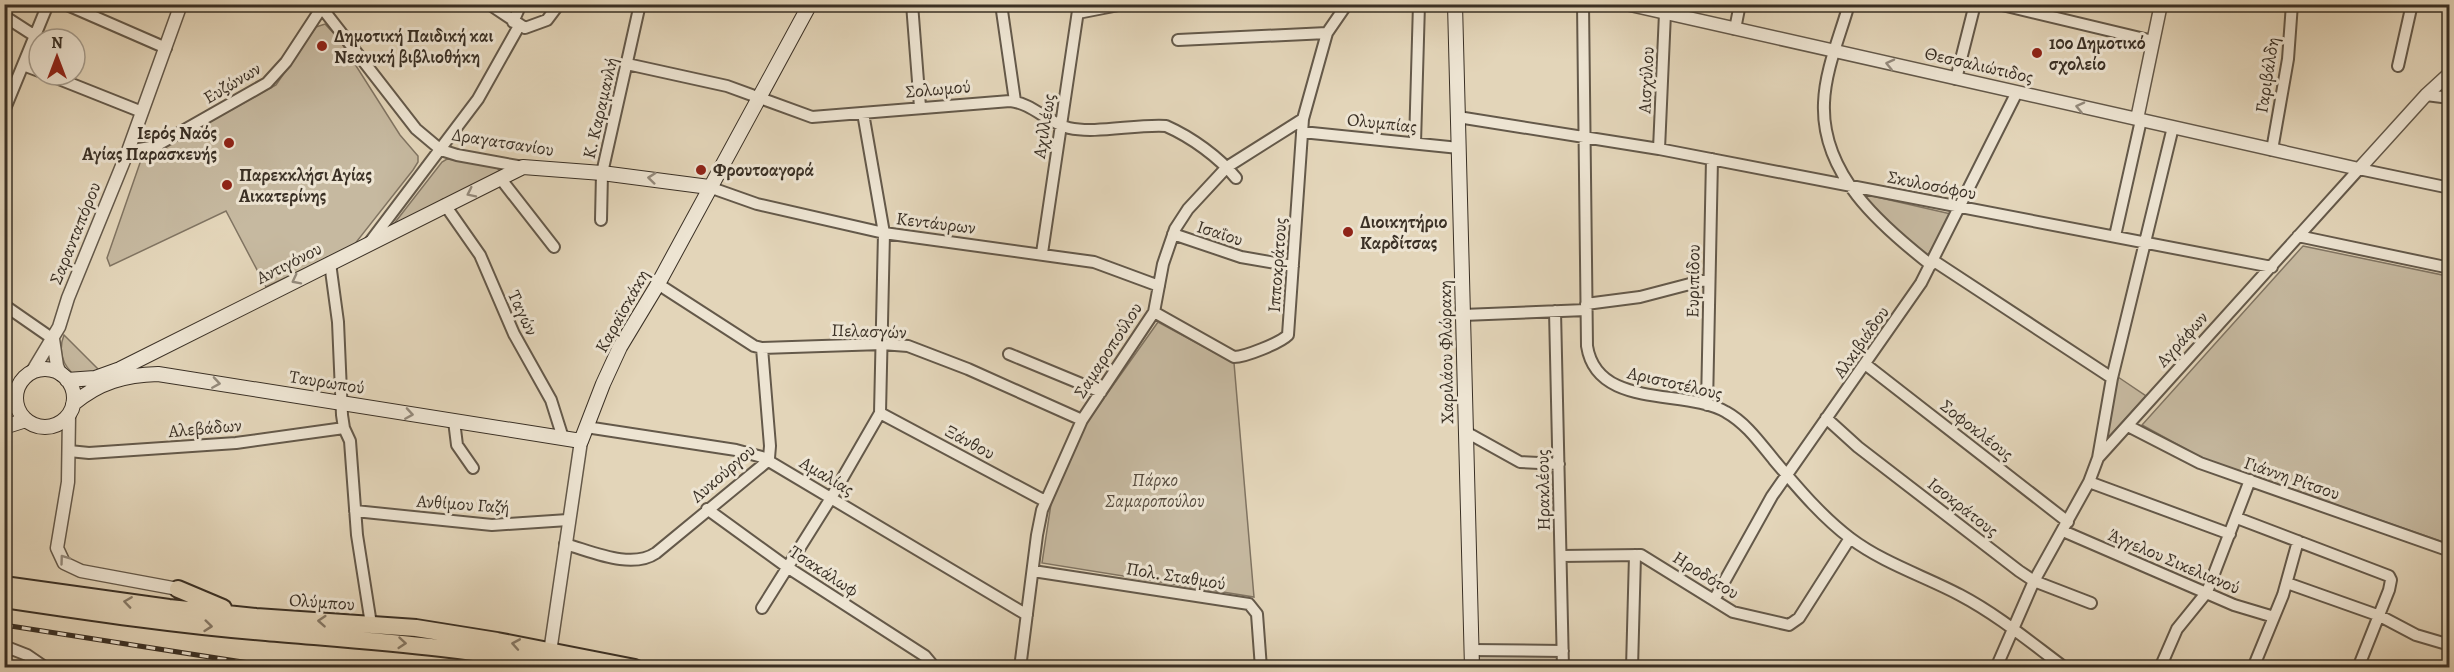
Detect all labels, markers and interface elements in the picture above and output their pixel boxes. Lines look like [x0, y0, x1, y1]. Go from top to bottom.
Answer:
place label: Δημοτική Παιδική και Νεανική βιβλιοθήκη [334, 24, 494, 69]
north arrow [27, 27, 87, 87]
place label: 10ο Δημοτικό σχολείο [2049, 31, 2146, 76]
text: N [51, 32, 63, 54]
street label: Γαριβάλδη [2249, 35, 2285, 115]
marker: Δημοτική Παιδική και Νεανική βιβλιοθήκη [315, 39, 329, 53]
street label: Θεσσαλιώτιδος [1922, 41, 2036, 89]
street label: Αισχύλου [1632, 46, 1660, 115]
marker: 10ο Δημοτικό σχολείο [2030, 46, 2044, 60]
street label: Κ. Καραμανλή [577, 55, 623, 161]
street label: Ευζώνων [199, 56, 265, 110]
one-way arrow [1885, 58, 1895, 71]
street label: Σολωμού [904, 74, 972, 104]
street label: Αχιλλέως [1027, 92, 1061, 161]
one-way arrow [2076, 101, 2086, 114]
street label: Ολυμπίας [1346, 107, 1418, 139]
place label: Ιερός Ναός Αγίας Παρασκευής [81, 121, 217, 166]
street label: Δραγατσανίου [450, 122, 556, 162]
marker: Ιερός Ναός Αγίας Παρασκευής [222, 136, 236, 150]
place label: Φρουτοαγορά [713, 158, 815, 182]
place label: Παρεκκλήσι Αγίας Αικατερίνης [238, 163, 372, 208]
marker: Φρουτοαγορά [694, 163, 708, 177]
street label: Σκυλοσόφου [1886, 165, 1978, 205]
one-way arrow [647, 172, 656, 185]
street label: Σαρανταπόρου [44, 178, 106, 288]
marker: Παρεκκλήσι Αγίας Αικατερίνης [220, 178, 234, 192]
one-way arrow [466, 185, 477, 197]
street label: Κεντάυρων [895, 206, 977, 240]
place label: Διοικητήριο Καρδίτσας [1360, 210, 1448, 255]
street label: Ισαΐου [1194, 214, 1246, 252]
street label: Ιπποκράτους [1262, 217, 1292, 313]
marker: Διοικητήριο Καρδίτσας [1341, 225, 1355, 239]
street label: Αντιγόνου [251, 236, 326, 290]
street label: Ευριπίδου [1680, 244, 1706, 318]
street label: Καραϊσκάκη [589, 265, 655, 357]
one-way arrow [292, 272, 303, 284]
street label: Χαριλάου Φλώρακη [1433, 280, 1459, 424]
street label: Ταγών [502, 287, 544, 339]
street label: Σαμαροπούλου [1068, 298, 1148, 402]
street label: Αλκιβιάδου [1827, 301, 1895, 384]
street label: Αγράφων [2150, 306, 2213, 373]
street label: Πελασγών [831, 318, 907, 344]
street label: Αριστοτέλους [1624, 360, 1725, 406]
street label: Ταυρωπού [288, 364, 366, 400]
one-way arrow [211, 377, 221, 389]
street label: Σοφοκλέους [1935, 394, 2019, 466]
one-way arrow [404, 407, 413, 419]
street label: Αλεβάδων [166, 413, 243, 443]
street label: Ξάνθου [941, 419, 999, 465]
street label: Λυκούργου [685, 438, 760, 508]
street label: Ηρακλέους [1530, 449, 1556, 531]
street label: Αμαλίας [795, 450, 858, 501]
street label: Γιάννη Ρίτσου [2241, 450, 2343, 506]
park label: Πάρκο Σαμαροπούλου [1105, 468, 1204, 513]
street label: Ισοκράτους [1923, 472, 2003, 542]
street label: Ανθίμου Γαζή [415, 489, 510, 519]
street label: Άγγελου Σικελιανού [2104, 522, 2244, 600]
street label: Τσακάλωφ [785, 540, 863, 602]
street label: Ηροδότου [1668, 545, 1744, 605]
one-way arrow [60, 555, 71, 566]
street label: Πολ. Σταθμού [1125, 556, 1227, 596]
street label: Ολύμπου [288, 588, 356, 616]
one-way arrow [124, 597, 133, 609]
one-way arrow [318, 615, 327, 628]
one-way arrow [204, 619, 213, 632]
one-way arrow [398, 636, 407, 649]
one-way arrow [511, 638, 521, 651]

